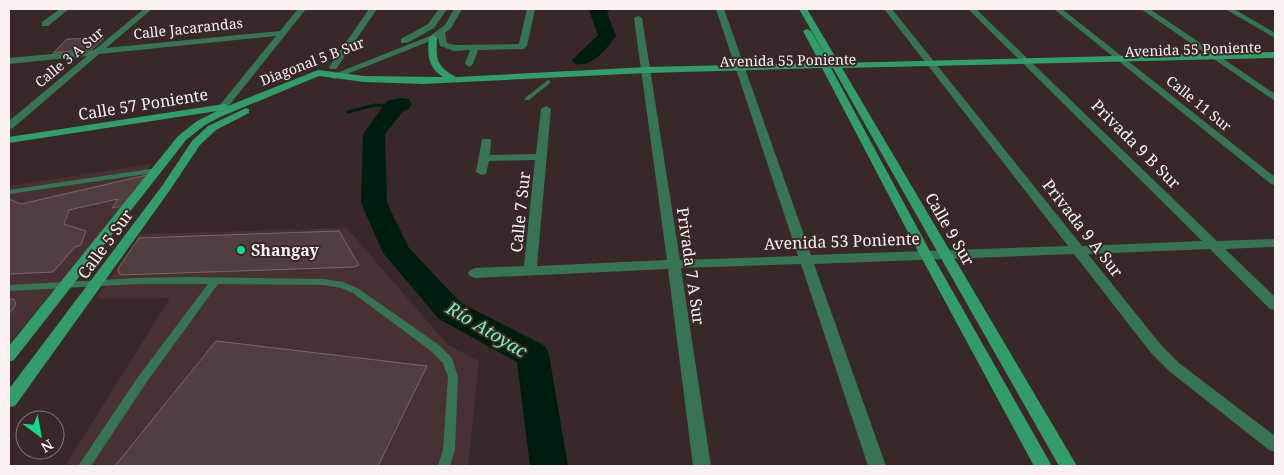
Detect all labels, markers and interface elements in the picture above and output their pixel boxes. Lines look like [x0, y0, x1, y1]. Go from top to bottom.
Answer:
street label: Calle Jacarandas [132, 13, 244, 43]
street label: Calle 3 A Sur [31, 22, 108, 91]
street label: Diagonal 5 B Sur [257, 32, 367, 90]
street label: Avenida 55 Poniente [1124, 37, 1262, 61]
street label: Avenida 55 Poniente [720, 49, 856, 71]
street label: Calle 11 Sur [1162, 71, 1236, 135]
street label: Calle 57 Poniente [77, 83, 209, 125]
street label: Privada 9 B Sur [1087, 95, 1186, 194]
street label: Calle 7 Sur [505, 170, 535, 253]
street label: Privada 9 A Sur [1038, 175, 1128, 282]
street label: Calle 9 Sur [920, 188, 980, 270]
street label: Calle 5 Sur [72, 204, 138, 283]
street label: Privada 7 A Sur [672, 206, 710, 327]
street label: Avenida 53 Poniente [764, 227, 920, 255]
place label: Shangay [251, 239, 319, 261]
marker: Shangay [235, 244, 247, 256]
water label: Río Atoyac [441, 295, 532, 363]
north arrow [15, 410, 65, 460]
text: N [37, 435, 57, 457]

